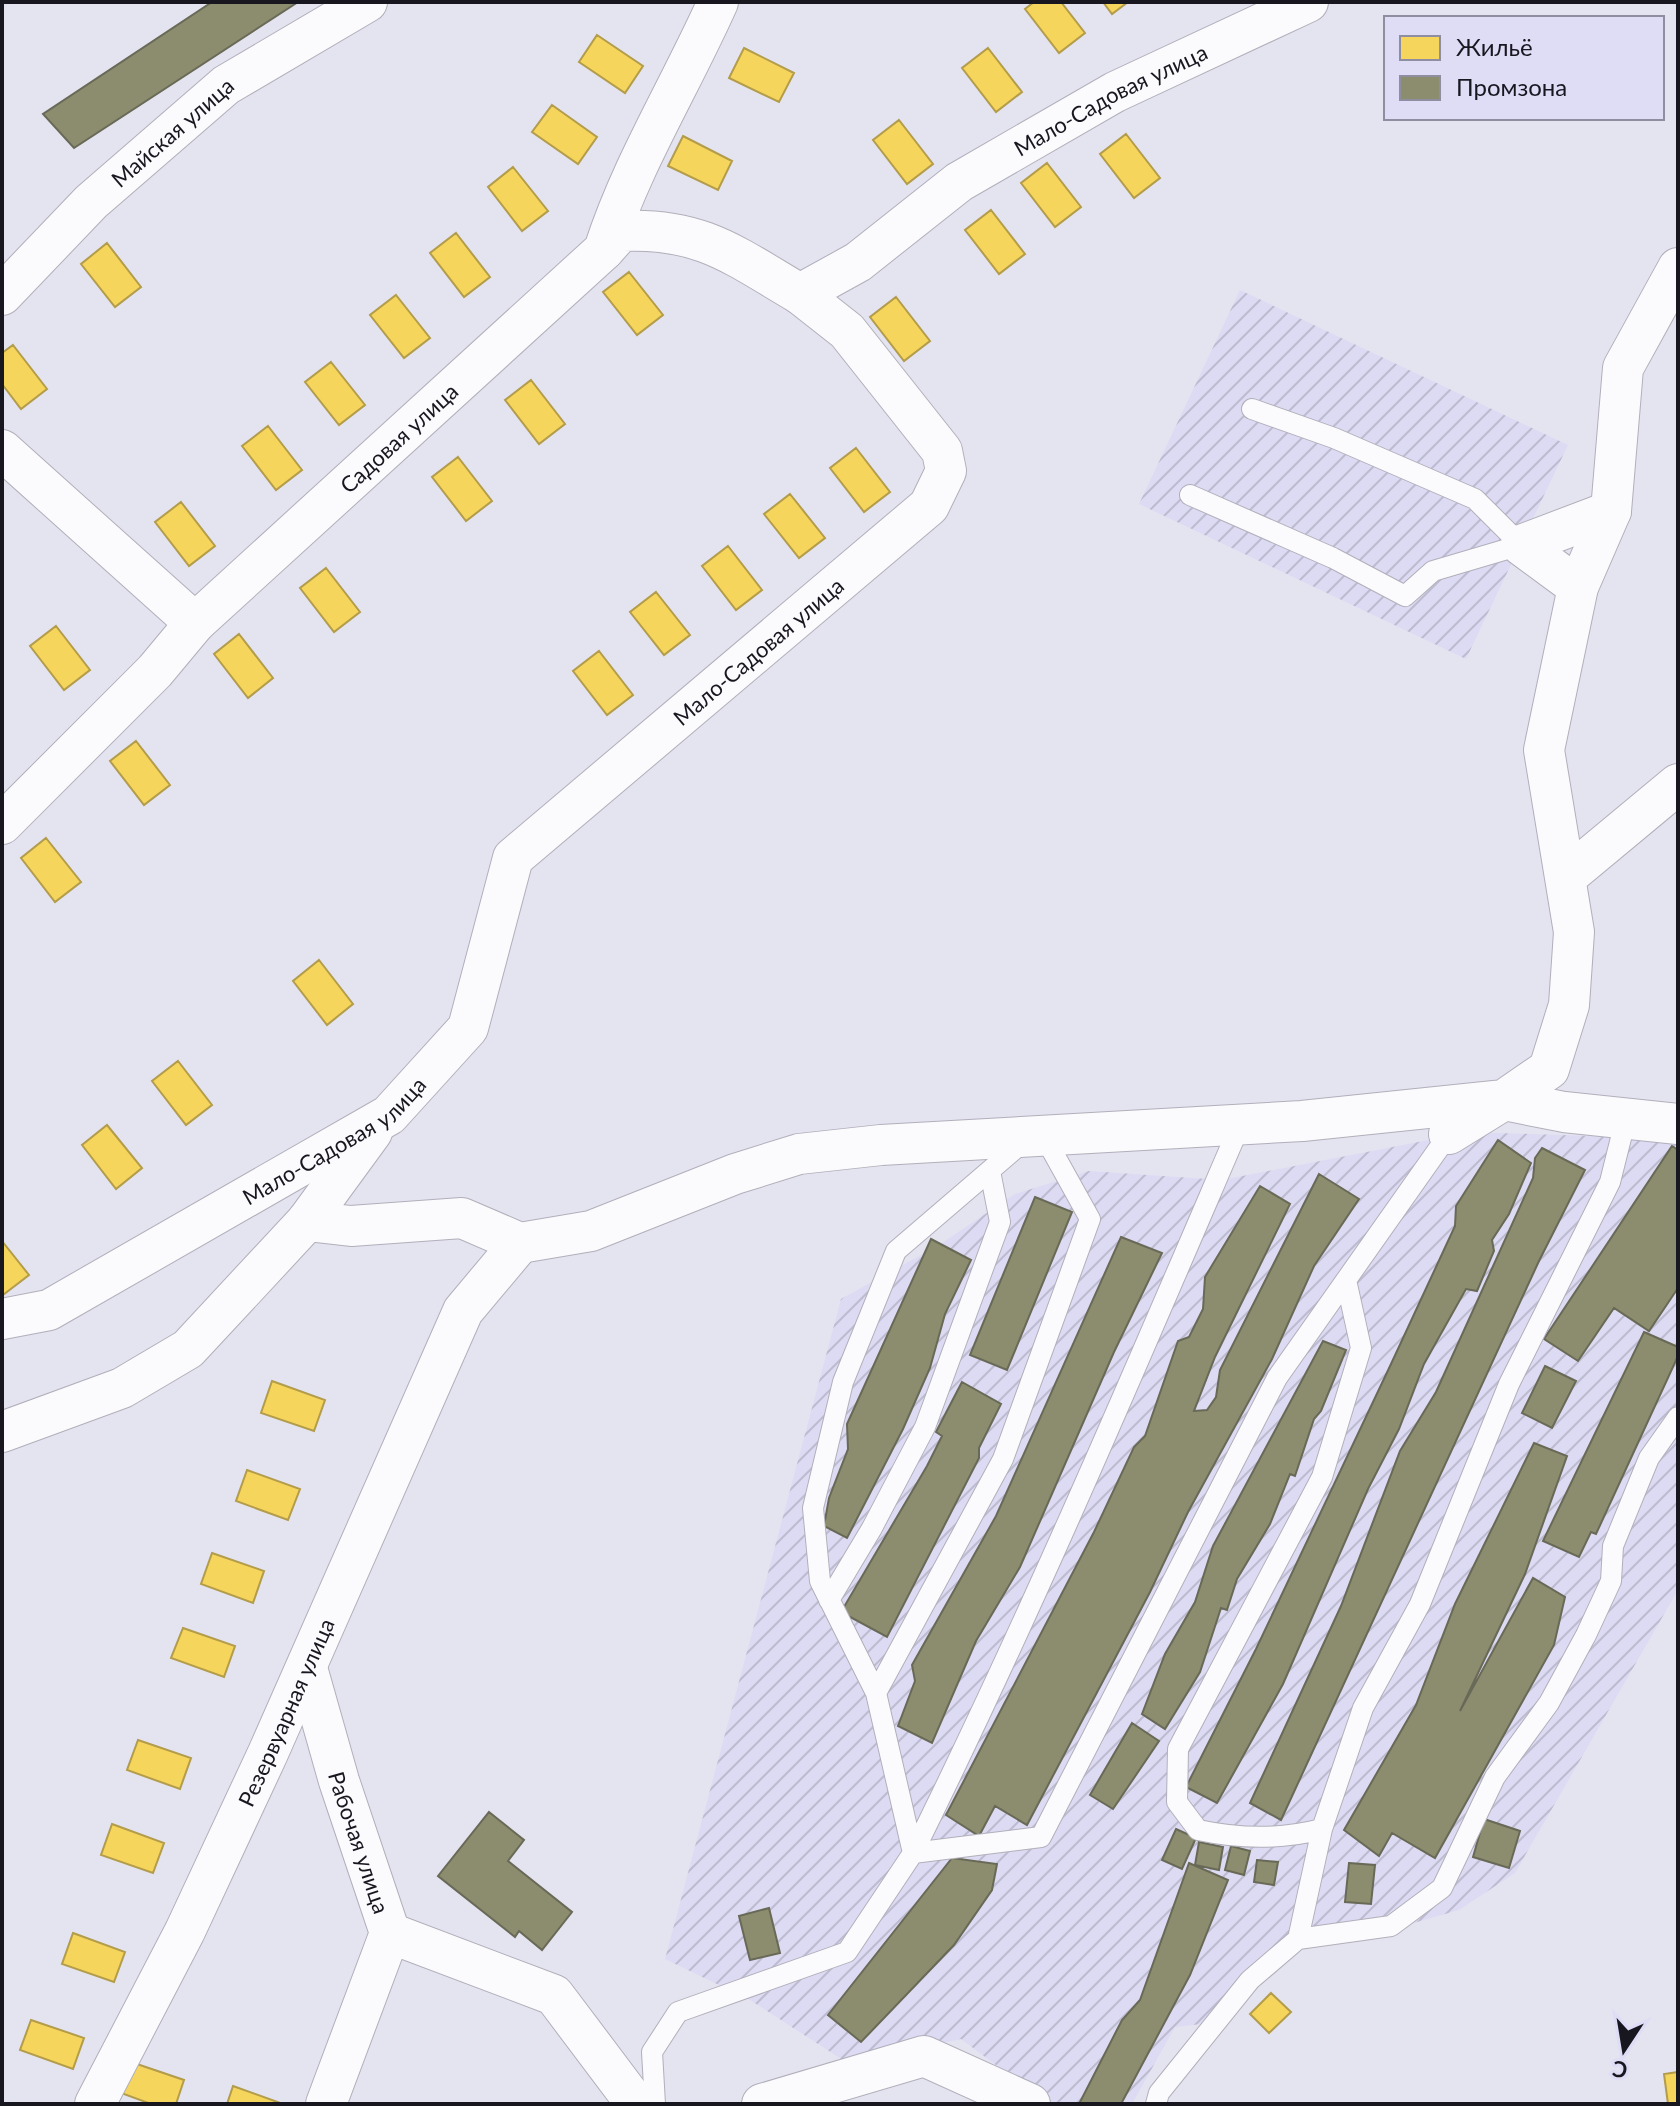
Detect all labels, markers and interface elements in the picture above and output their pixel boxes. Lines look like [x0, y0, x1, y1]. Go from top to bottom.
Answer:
legend [1384, 16, 1664, 120]
text: Жильё [1456, 32, 1533, 61]
street label: Мало-Садовая улица [1009, 38, 1211, 161]
street label: Майская улица [105, 71, 239, 192]
text: Промзона [1456, 72, 1567, 101]
street label: Садовая улица [334, 377, 463, 498]
street label: Мало-Садовая улица [667, 571, 849, 730]
street label: Мало-Садовая улица [237, 1071, 431, 1210]
street label: Резервуарная улица [232, 1614, 339, 1810]
street label: Рабочая улица [323, 1768, 396, 1917]
north arrow [1584, 2010, 1664, 2090]
text: С [1609, 2055, 1630, 2085]

